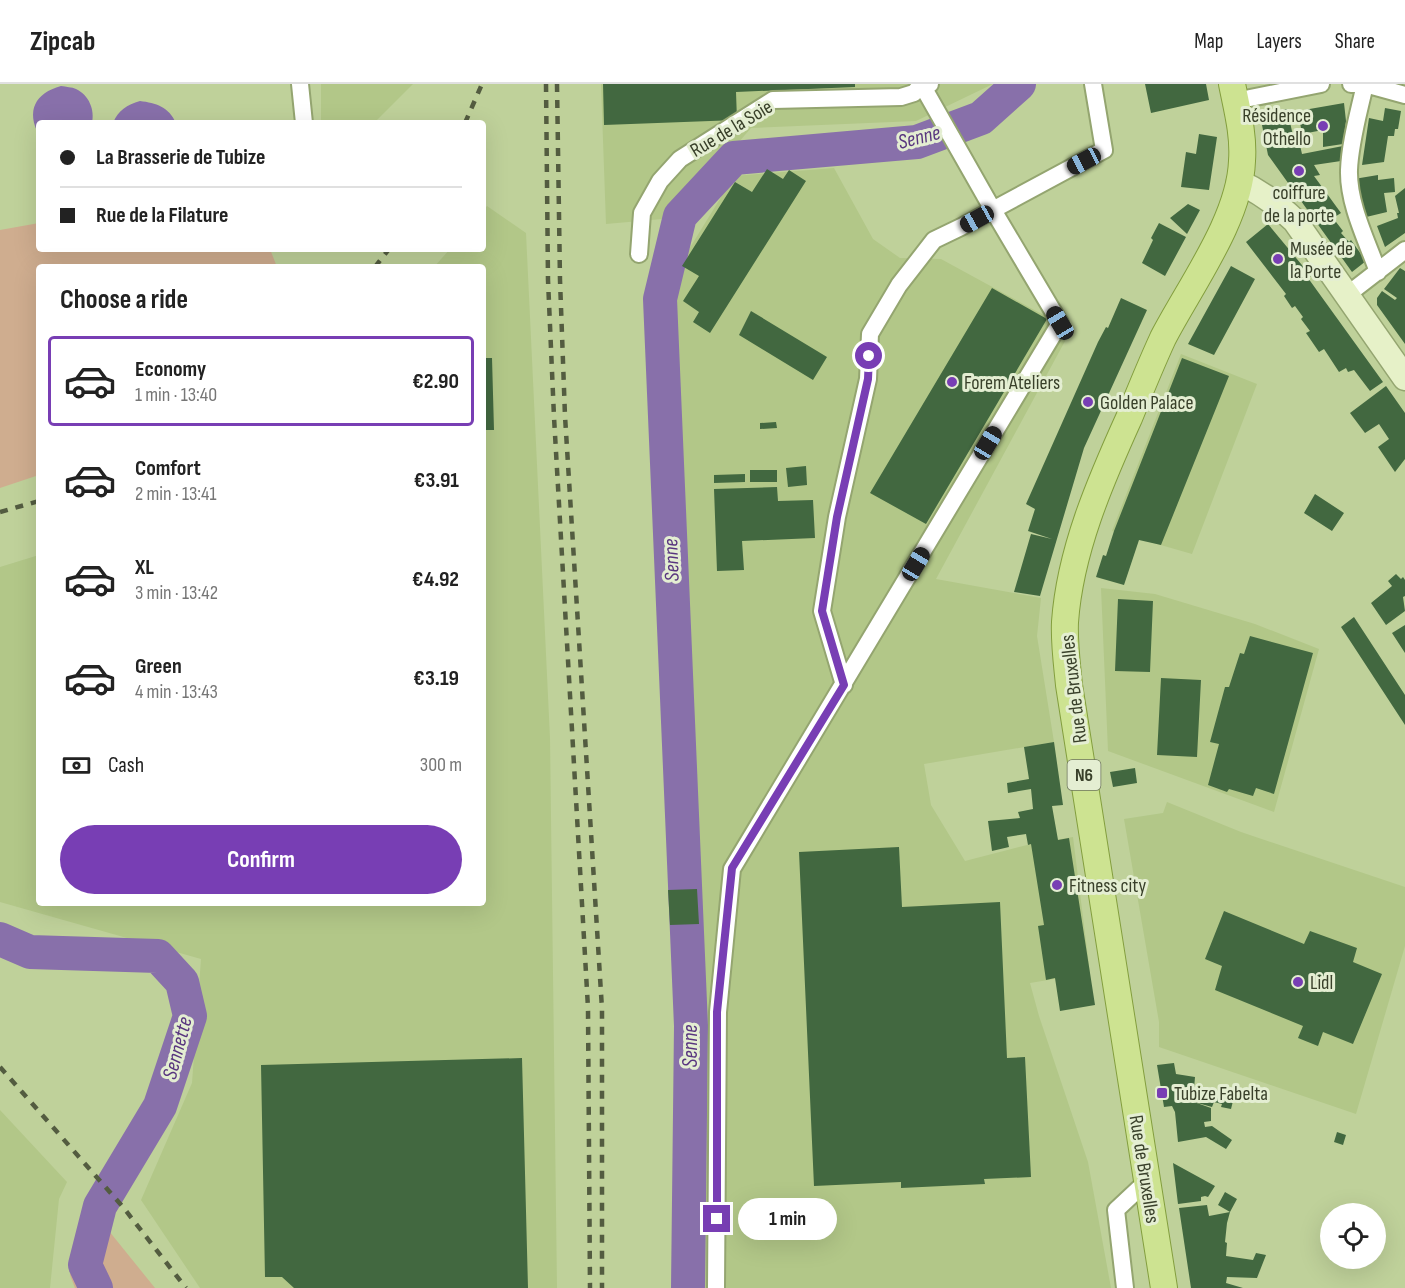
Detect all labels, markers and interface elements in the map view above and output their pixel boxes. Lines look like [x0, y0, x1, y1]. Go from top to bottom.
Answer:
text: Zipcab [30, 25, 95, 58]
text: Map [1194, 29, 1223, 54]
text: Layers [1256, 29, 1302, 54]
text: Share [1335, 29, 1375, 54]
street label: Rue de la Soie [686, 95, 777, 163]
place label: Résidence Othello [1242, 104, 1311, 151]
marker: Résidence Othello [1316, 119, 1330, 133]
water label: Senne [895, 120, 943, 155]
text: La Brasserie de Tubize [96, 144, 265, 171]
car [1064, 145, 1104, 177]
marker: coiffure de la porte [1292, 164, 1306, 178]
place label: coiffure de la porte [1264, 181, 1334, 228]
text: Rue de la Filature [96, 202, 228, 229]
car [957, 202, 997, 236]
place label: Musée de la Porte [1290, 237, 1353, 284]
marker: Musée de la Porte [1271, 252, 1285, 266]
text: Choose a ride [60, 284, 188, 316]
car [1043, 303, 1077, 343]
route start [855, 342, 882, 369]
icon: car [63, 354, 117, 408]
text: Economy [135, 356, 206, 383]
text: €2.90 [412, 368, 459, 395]
place label: Forem Ateliers [964, 371, 1060, 395]
marker: Forem Ateliers [945, 375, 959, 389]
text: 1 min · 13:40 [135, 383, 217, 407]
place label: Golden Palace [1100, 391, 1193, 415]
marker: Golden Palace [1081, 395, 1095, 409]
car [971, 423, 1005, 463]
icon: car [63, 453, 117, 507]
text: Comfort [135, 455, 201, 482]
text: €3.91 [414, 467, 459, 494]
text: 2 min · 13:41 [135, 482, 216, 506]
water label: Senne [658, 538, 685, 582]
car [899, 544, 933, 584]
icon: car [63, 552, 117, 606]
text: XL [135, 554, 154, 581]
text: €4.92 [412, 566, 459, 593]
text: 3 min · 13:42 [135, 581, 218, 605]
street label: Rue de Bruxelles [1055, 633, 1093, 745]
icon: car [63, 651, 117, 705]
text: Green [135, 653, 182, 680]
text: €3.19 [413, 665, 459, 692]
text: 4 min · 13:43 [135, 680, 218, 704]
icon: cash [60, 749, 93, 782]
text: Cash [108, 752, 144, 779]
text: 300 m [420, 753, 462, 777]
road number: N6 [1068, 760, 1100, 790]
button: Confirm [60, 825, 462, 894]
place label: Fitness city [1069, 874, 1146, 898]
marker: Fitness city [1050, 878, 1064, 892]
place label: Lidl [1310, 971, 1333, 995]
marker: Lidl [1291, 975, 1305, 989]
water label: Sennette [157, 1014, 198, 1082]
water label: Senne [678, 1025, 703, 1067]
place label: Tubize Fabelta [1174, 1082, 1268, 1106]
marker: Tubize Fabelta [1155, 1086, 1169, 1100]
street label: Rue de Bruxelles [1124, 1113, 1164, 1225]
callout: 1 min [738, 1198, 837, 1240]
map controls [1320, 1203, 1386, 1269]
button: locate [1320, 1203, 1386, 1269]
route end [703, 1205, 730, 1232]
text: 1 min [769, 1207, 806, 1231]

